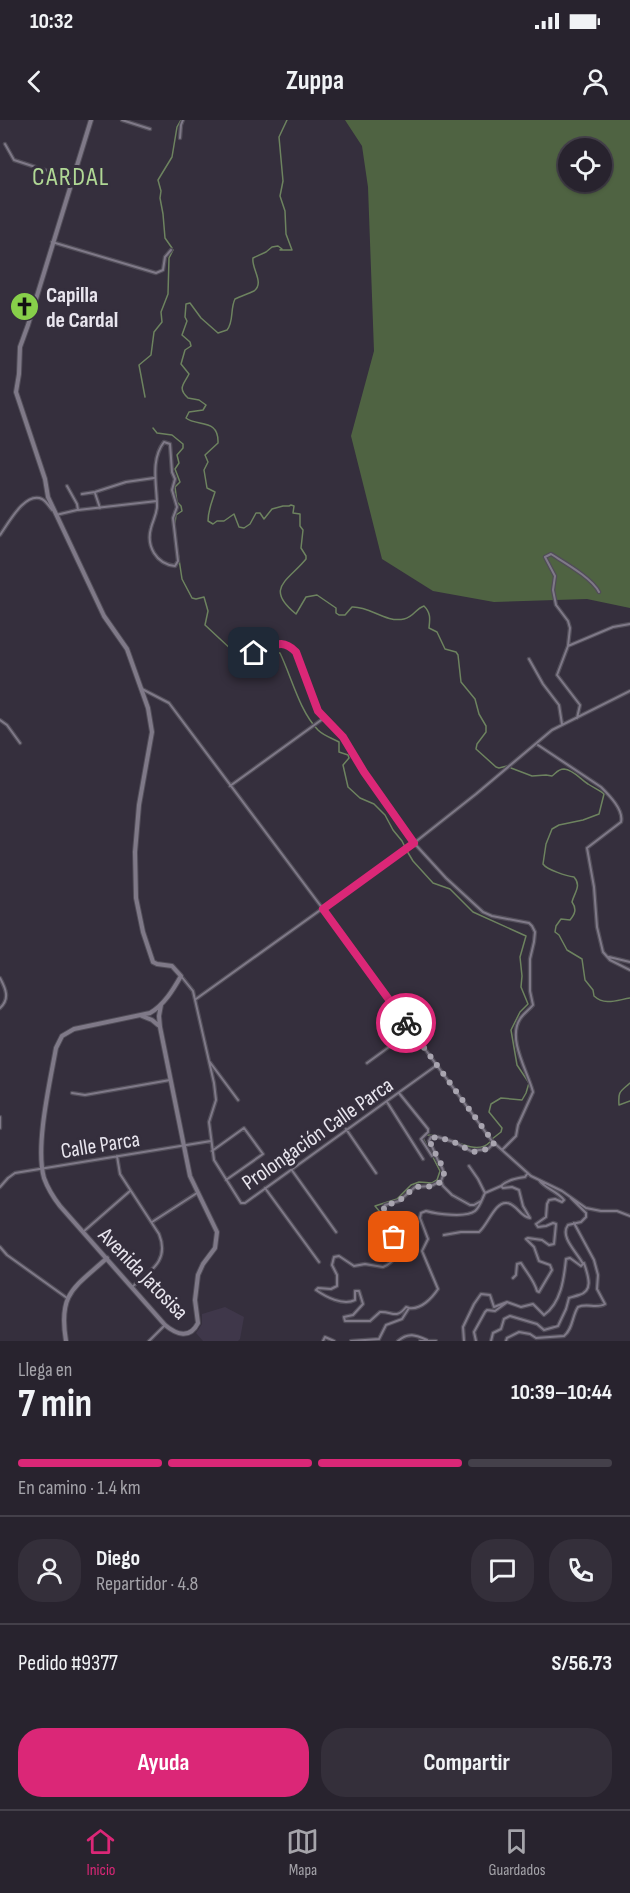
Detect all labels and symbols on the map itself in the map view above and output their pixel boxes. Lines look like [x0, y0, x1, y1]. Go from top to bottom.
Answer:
district label: CARDAL [32, 162, 110, 193]
place label: Capilla de Cardal [46, 282, 118, 334]
church icon: Capilla de Cardal [9, 291, 41, 323]
pin [228, 627, 279, 678]
courier [376, 993, 436, 1053]
street label: Prolongación Calle Parca [237, 1072, 399, 1197]
street label: Calle Parca [59, 1126, 142, 1165]
pin [368, 1211, 419, 1262]
street label: Avenida Jatosisa [92, 1222, 194, 1326]

